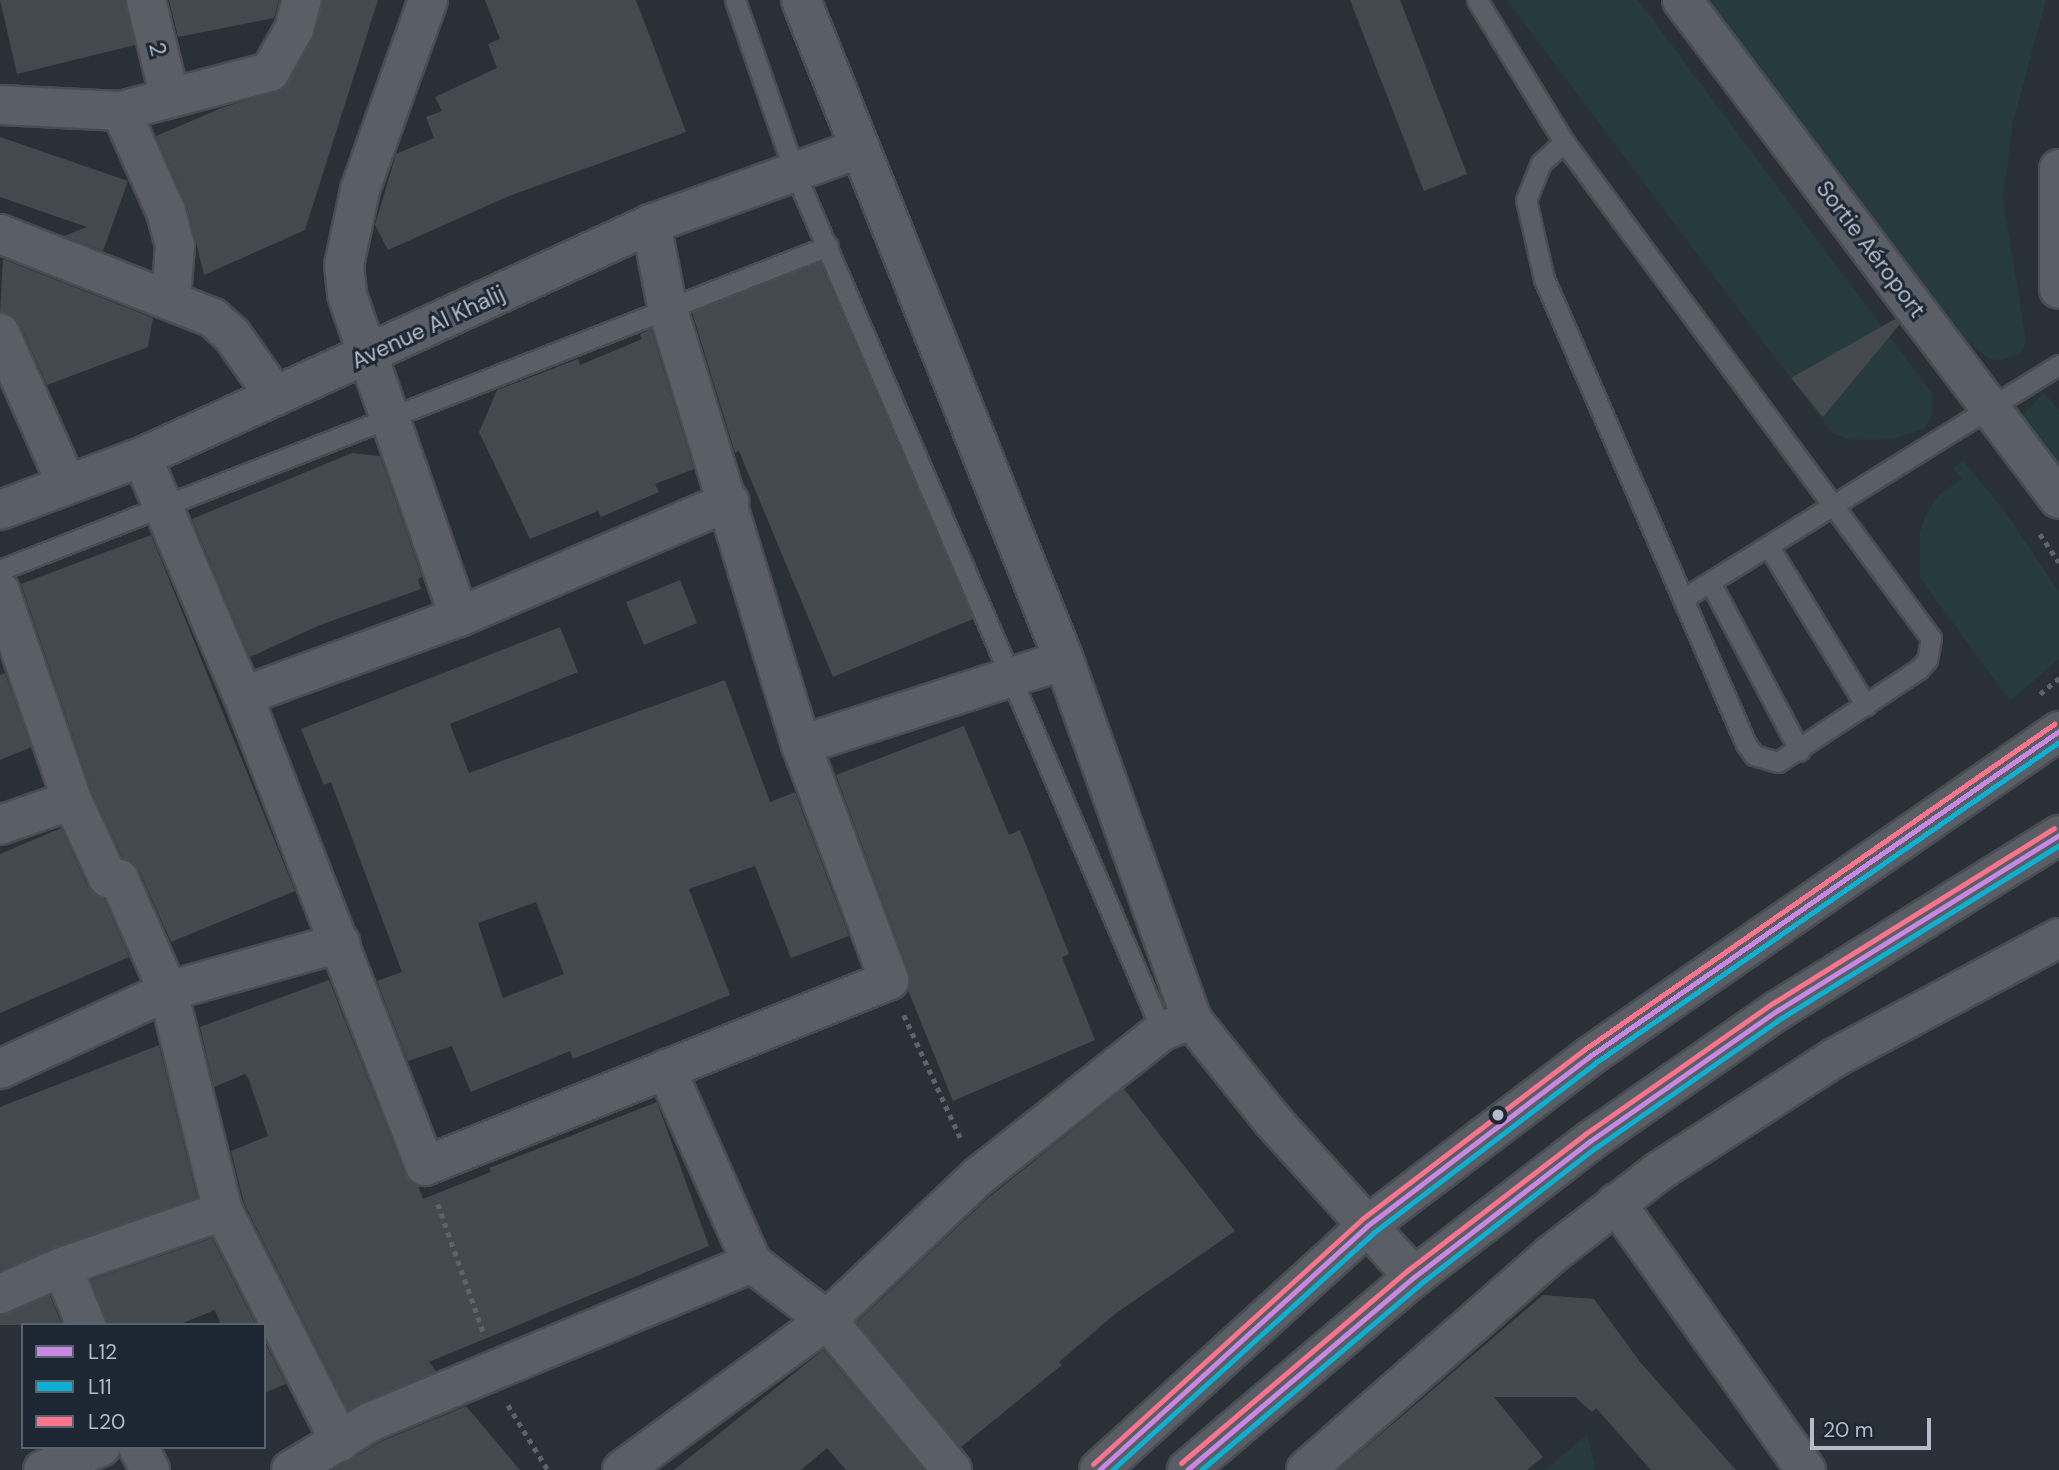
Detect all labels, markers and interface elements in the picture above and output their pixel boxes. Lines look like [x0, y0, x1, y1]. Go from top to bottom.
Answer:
street label: 2 [143, 39, 173, 59]
street label: Sortie Aéroport [1811, 175, 1931, 323]
street label: Avenue Al Khalij [347, 279, 509, 375]
unlabelled marker [1491, 1108, 1505, 1122]
legend [21, 1323, 266, 1449]
text: L12 [88, 1338, 117, 1366]
text: L11 [88, 1373, 112, 1401]
scale bar [1814, 1404, 1935, 1448]
text: L20 [88, 1408, 125, 1436]
text: 20 m [1823, 1416, 1874, 1444]

